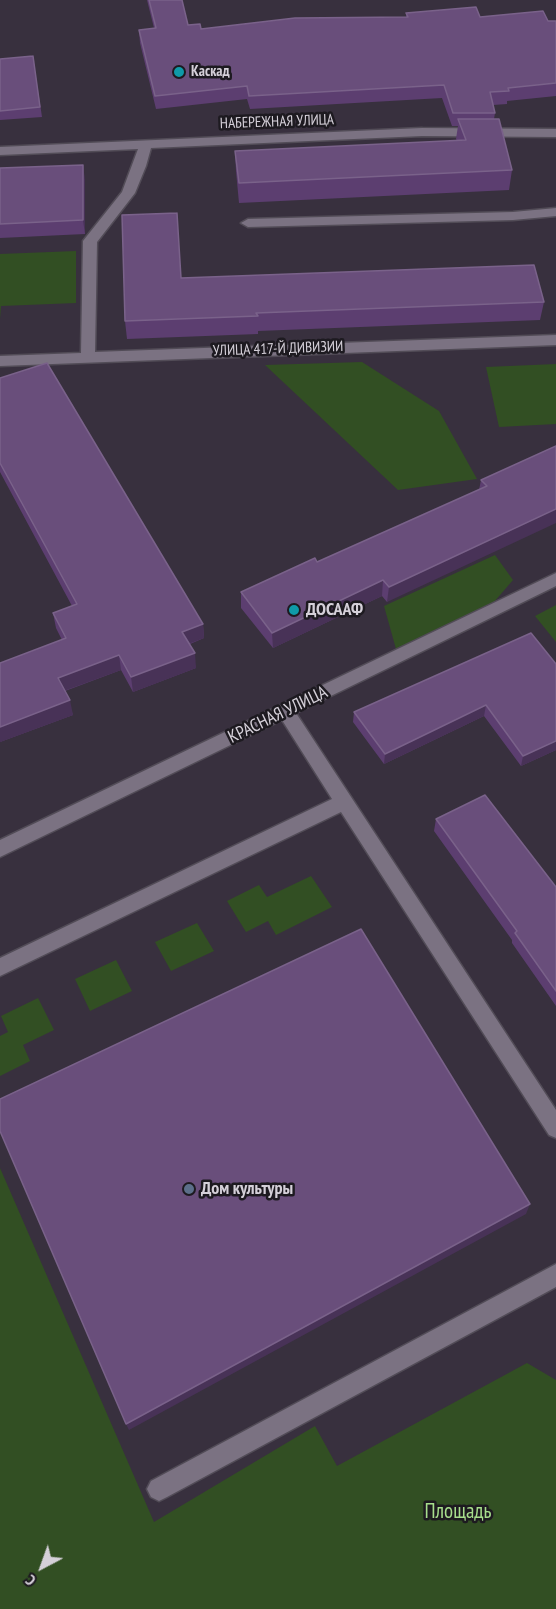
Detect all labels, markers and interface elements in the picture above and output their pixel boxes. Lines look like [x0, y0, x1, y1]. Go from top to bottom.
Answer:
place label: Каскад [191, 63, 230, 81]
marker: Каскад [172, 65, 186, 79]
street label: НАБЕРЕЖНАЯ УЛИЦА [220, 111, 334, 133]
street label: УЛИЦА 417-Й ДИВИЗИИ [213, 338, 343, 360]
place label: ДОСААФ [306, 599, 363, 621]
marker: ДОСААФ [287, 603, 301, 617]
street label: КРАСНАЯ УЛИЦА [225, 682, 331, 748]
place label: Дом культуры [201, 1178, 293, 1200]
marker: Дом культуры [182, 1182, 196, 1196]
park label: Площадь [425, 1499, 491, 1525]
north arrow [12, 1537, 72, 1597]
text: С [21, 1571, 40, 1591]

